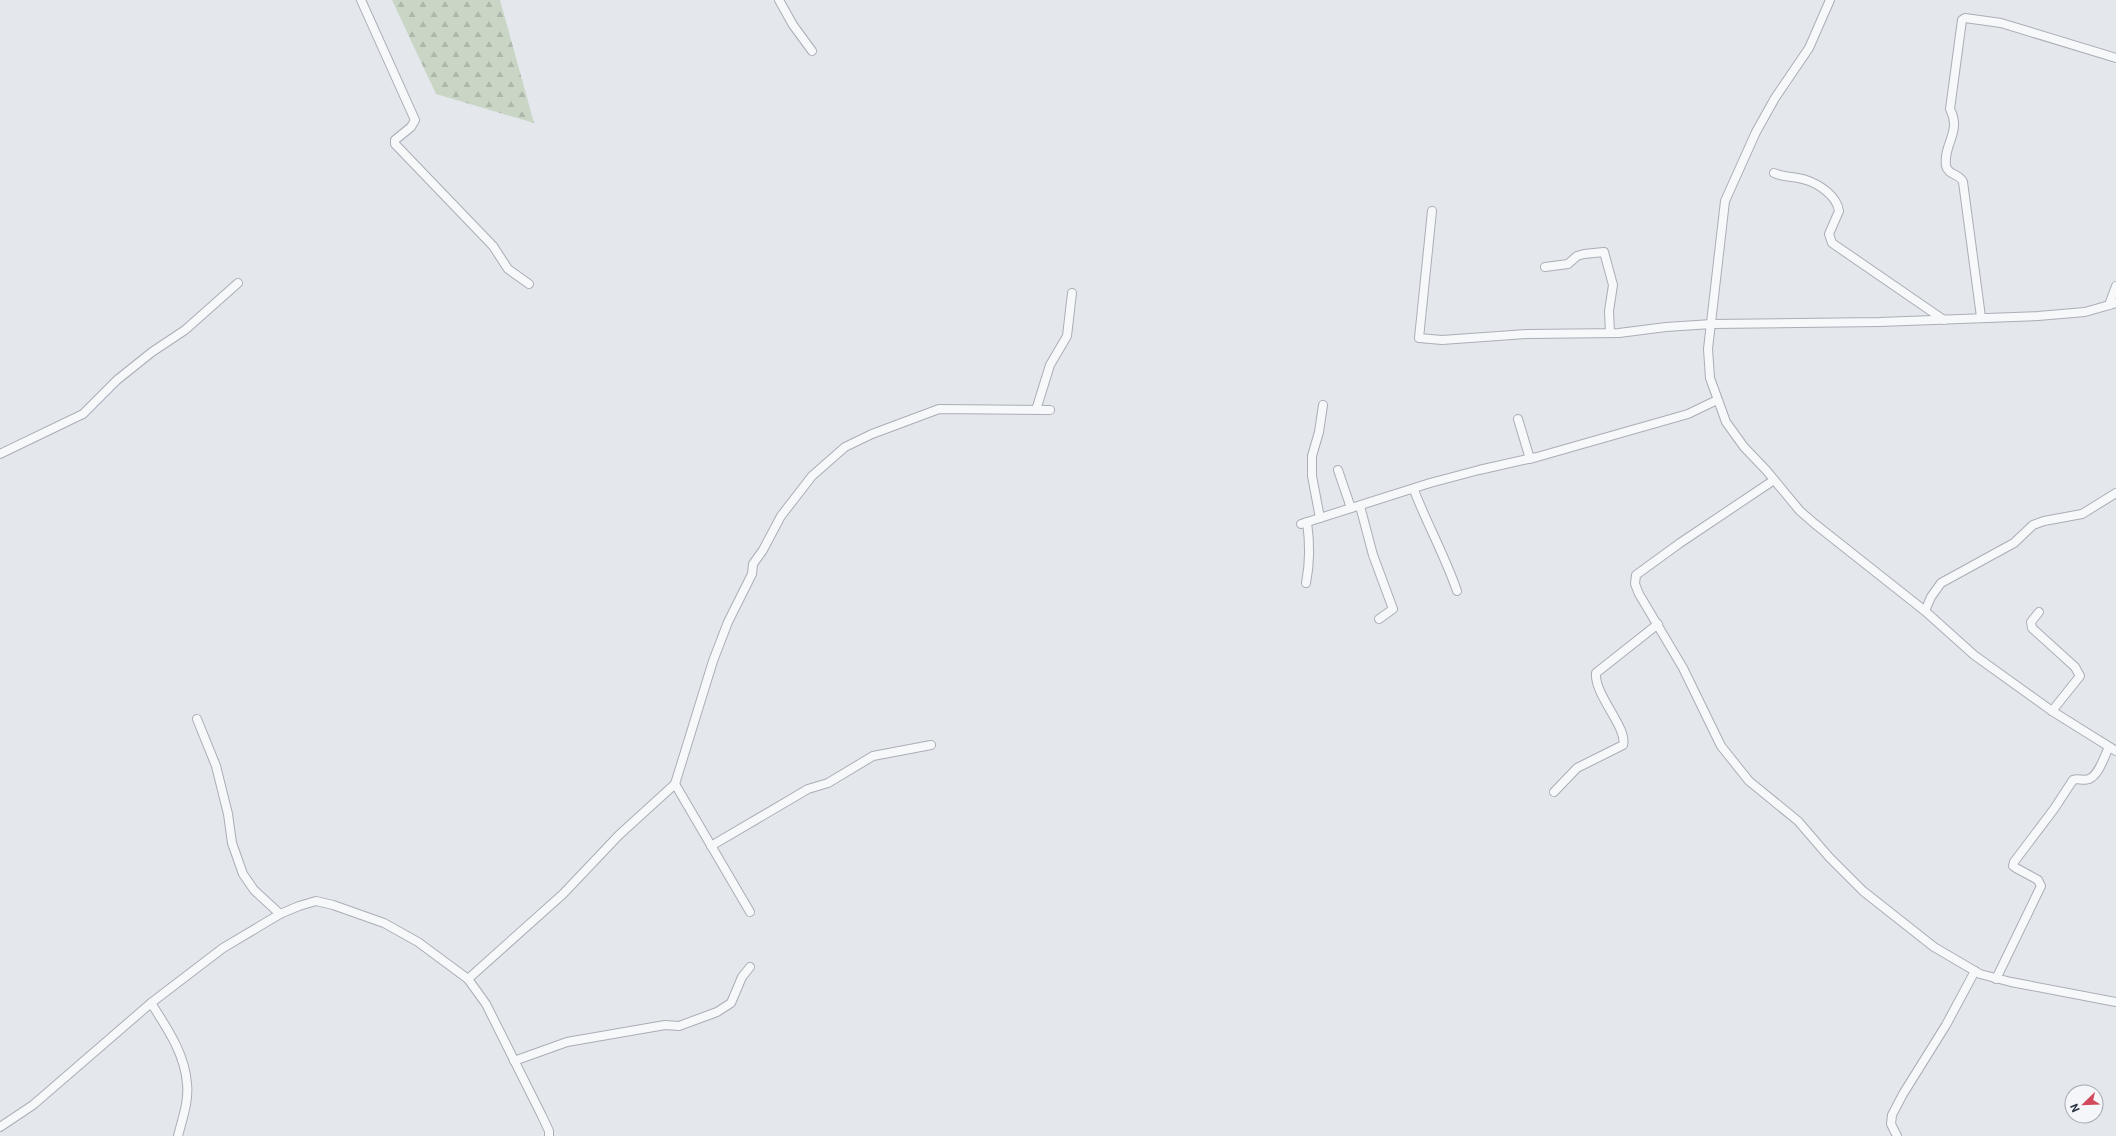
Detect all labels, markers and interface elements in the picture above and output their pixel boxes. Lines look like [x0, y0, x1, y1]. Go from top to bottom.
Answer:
north arrow [2064, 1084, 2104, 1124]
text: N [2068, 1101, 2083, 1114]

